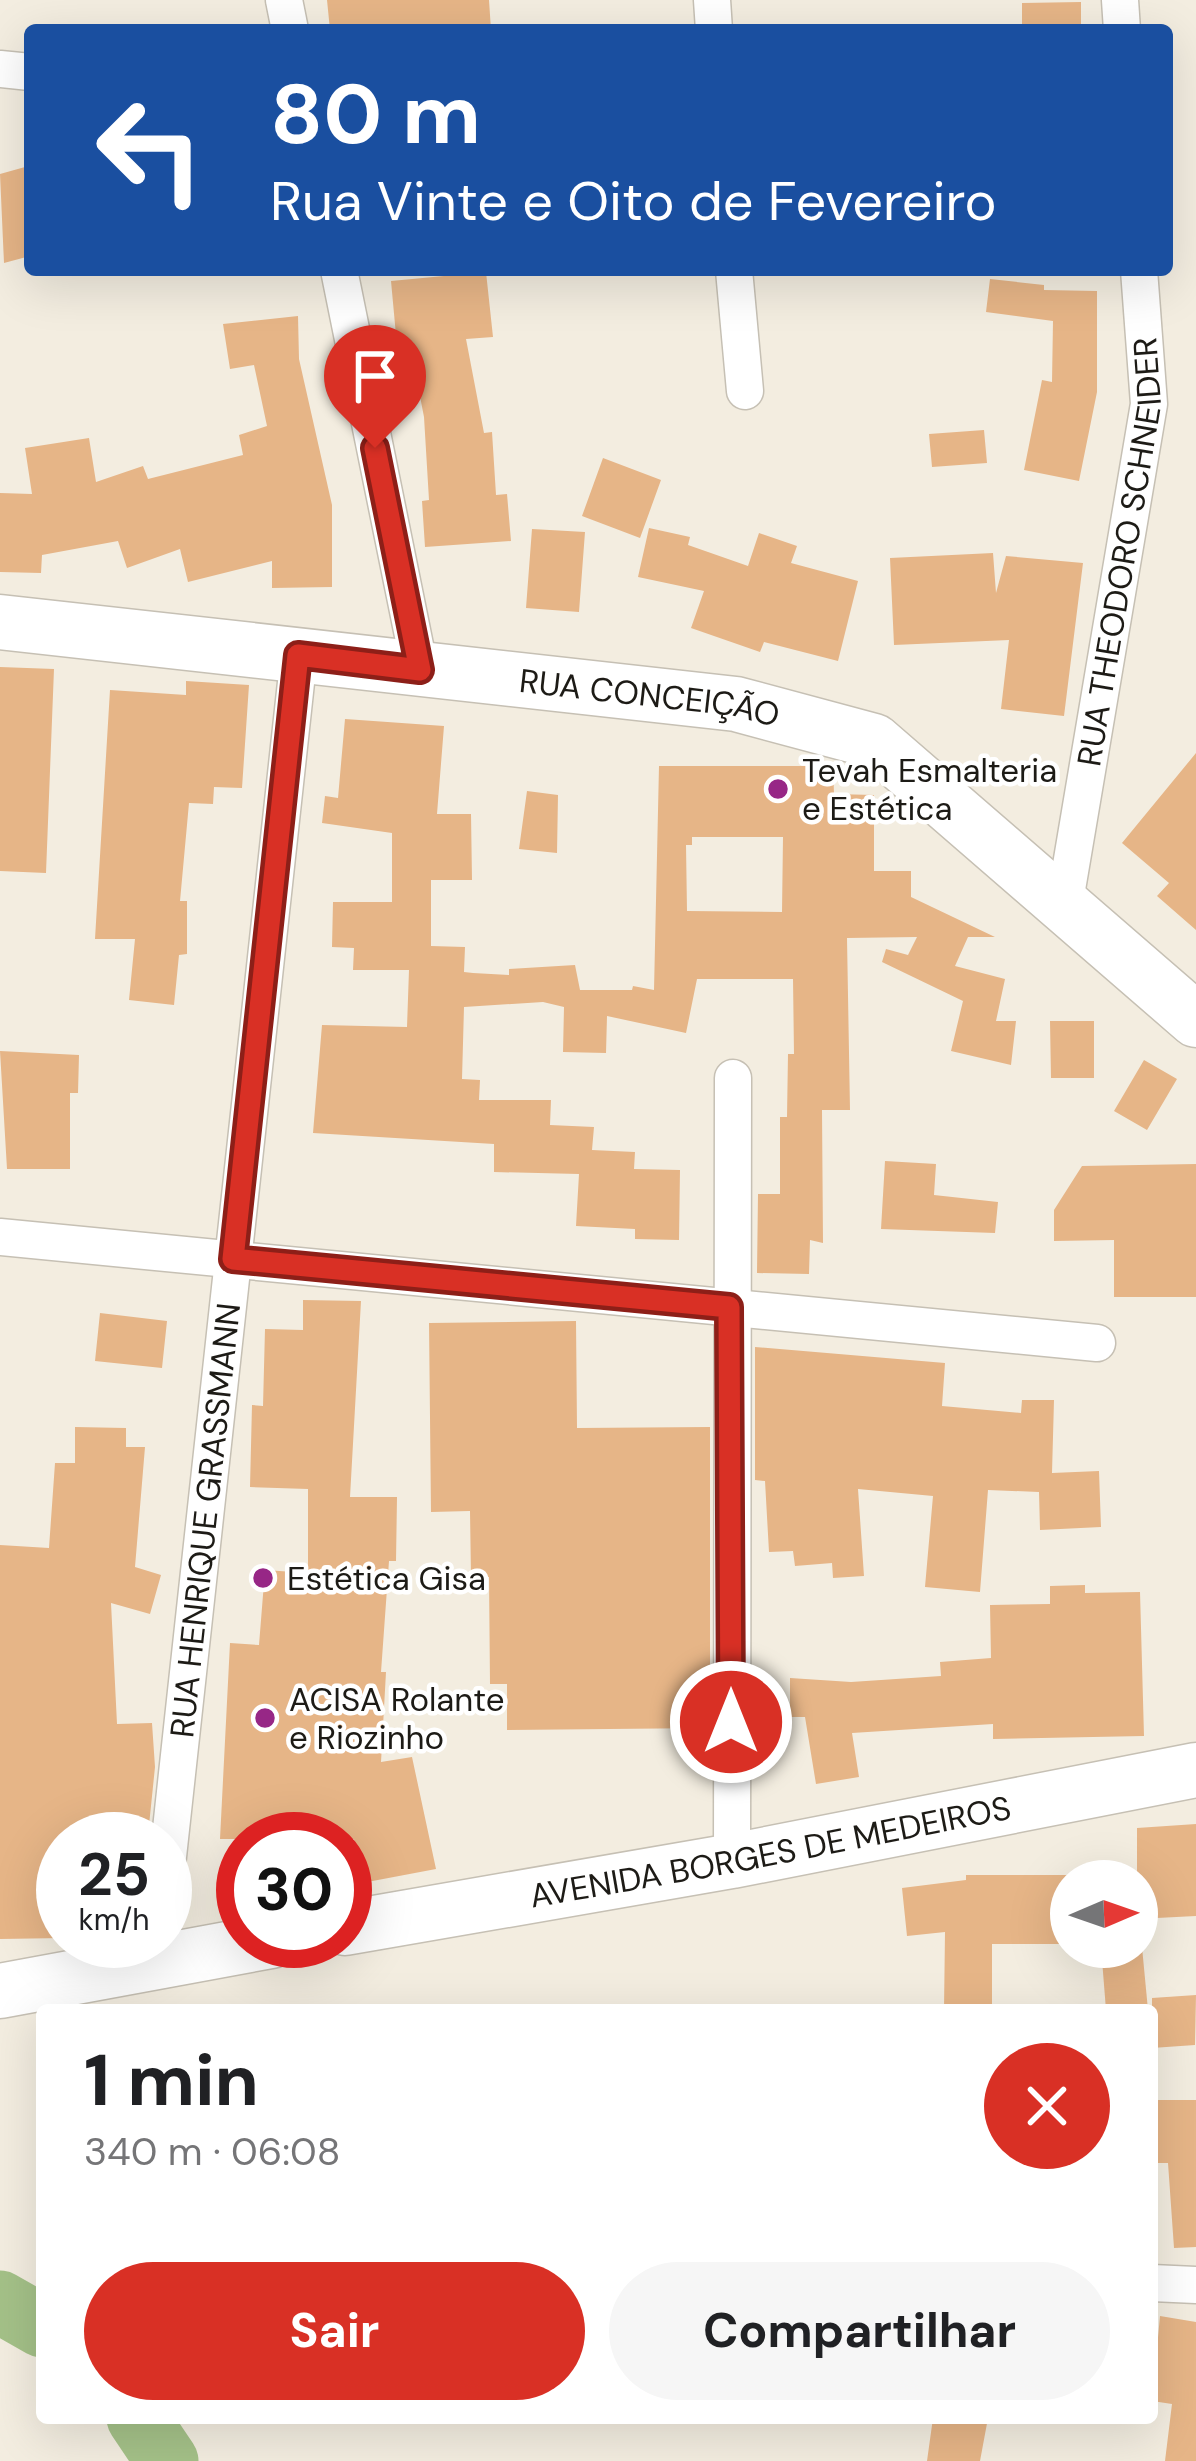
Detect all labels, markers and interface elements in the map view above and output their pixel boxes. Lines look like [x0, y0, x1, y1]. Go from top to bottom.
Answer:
text: 80 m [270, 60, 481, 169]
icon: left [72, 72, 228, 228]
text: Rua Vinte e Oito de Fevereiro [270, 166, 996, 237]
pin [324, 325, 426, 448]
street label: RUA THEODORO SCHNEIDER [1067, 336, 1171, 769]
icon: arrive [342, 343, 408, 409]
street label: RUA CONCEIÇÃO [517, 659, 785, 737]
place label: Tevah Esmalteria e Estética [802, 749, 1057, 830]
marker: Tevah Esmalteria e Estética [765, 776, 791, 802]
street label: RUA HENRIQUE GRASSMANN [160, 1301, 250, 1740]
place label: Estética Gisa [287, 1557, 486, 1600]
marker: Estética Gisa [250, 1565, 276, 1591]
position arrow [668, 1659, 794, 1785]
place label: ACISA Rolante e Riozinho [289, 1678, 504, 1759]
marker: ACISA Rolante e Riozinho [252, 1705, 278, 1731]
street label: AVENIDA BORGES DE MEDEIROS [526, 1786, 1014, 1918]
speed limit sign: 30 [216, 1812, 372, 1968]
text: 25 [78, 1835, 150, 1914]
north arrow [1050, 1860, 1158, 1968]
map controls [1050, 1860, 1158, 1968]
text: km/h [79, 1900, 149, 1939]
text: 1 min [84, 2034, 259, 2127]
button: close [984, 2043, 1110, 2169]
text: 340 m · 06:08 [84, 2126, 340, 2177]
button: Sair [84, 2262, 585, 2400]
button: Compartilhar [609, 2262, 1110, 2400]

